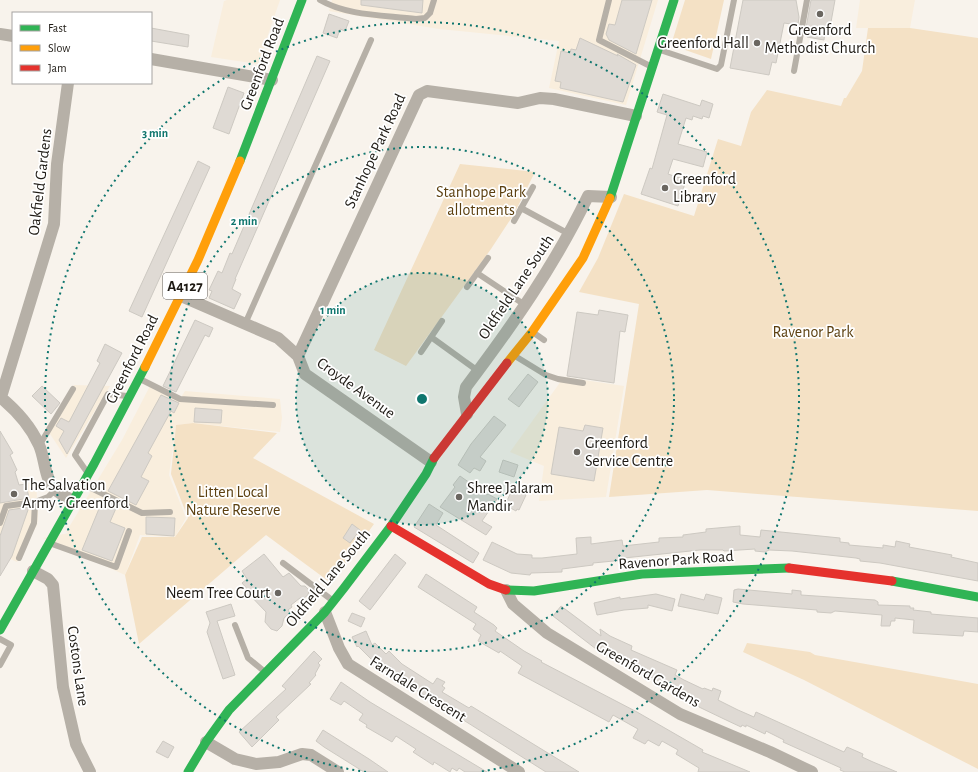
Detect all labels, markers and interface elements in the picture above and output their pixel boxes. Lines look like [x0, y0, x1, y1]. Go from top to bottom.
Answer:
marker: Greenford Methodist Church [815, 9, 825, 19]
legend [12, 12, 152, 84]
street label: Greenford Road [237, 16, 287, 112]
text: Fast [48, 22, 67, 34]
place label: Greenford Methodist Church [764, 22, 876, 56]
place label: Greenford Hall [657, 35, 749, 51]
marker: Greenford Hall [752, 38, 762, 48]
text: Slow [48, 42, 70, 54]
text: Jam [48, 62, 67, 74]
street label: Stanhope Park Road [341, 91, 409, 211]
text: 3 min [142, 127, 168, 139]
street label: Oakfield Gardens [25, 128, 55, 236]
place label: Greenford Library [673, 171, 736, 206]
marker: Greenford Library [660, 183, 670, 193]
park label: Stanhope Park allotments [436, 184, 527, 218]
text: 2 min [231, 215, 257, 227]
street label: Oldfield Lane South [475, 232, 557, 342]
road number: A4127 [163, 273, 207, 299]
text: 1 min [320, 304, 346, 316]
street label: Greenford Road [103, 312, 161, 406]
park label: Ravenor Park [772, 324, 854, 340]
street label: Croyde Avenue [313, 354, 398, 422]
centre of rings [415, 392, 429, 406]
place label: Greenford Service Centre [585, 435, 673, 469]
marker: Greenford Service Centre [572, 447, 582, 457]
place label: The Salvation Army - Greenford [22, 477, 129, 512]
place label: Shree Jalaram Mandir [467, 480, 553, 514]
park label: Litten Local Nature Reserve [186, 484, 280, 518]
marker: The Salvation Army - Greenford [9, 489, 19, 499]
marker: Shree Jalaram Mandir [454, 492, 464, 502]
street label: Oldfield Lane South [283, 526, 373, 630]
street label: Ravenor Park Road [618, 548, 734, 572]
place label: Neem Tree Court [166, 585, 270, 601]
marker: Neem Tree Court [273, 588, 283, 598]
street label: Costons Lane [64, 625, 92, 707]
street label: Greenford Gardens [593, 638, 703, 710]
street label: Farndale Crescent [367, 653, 469, 725]

